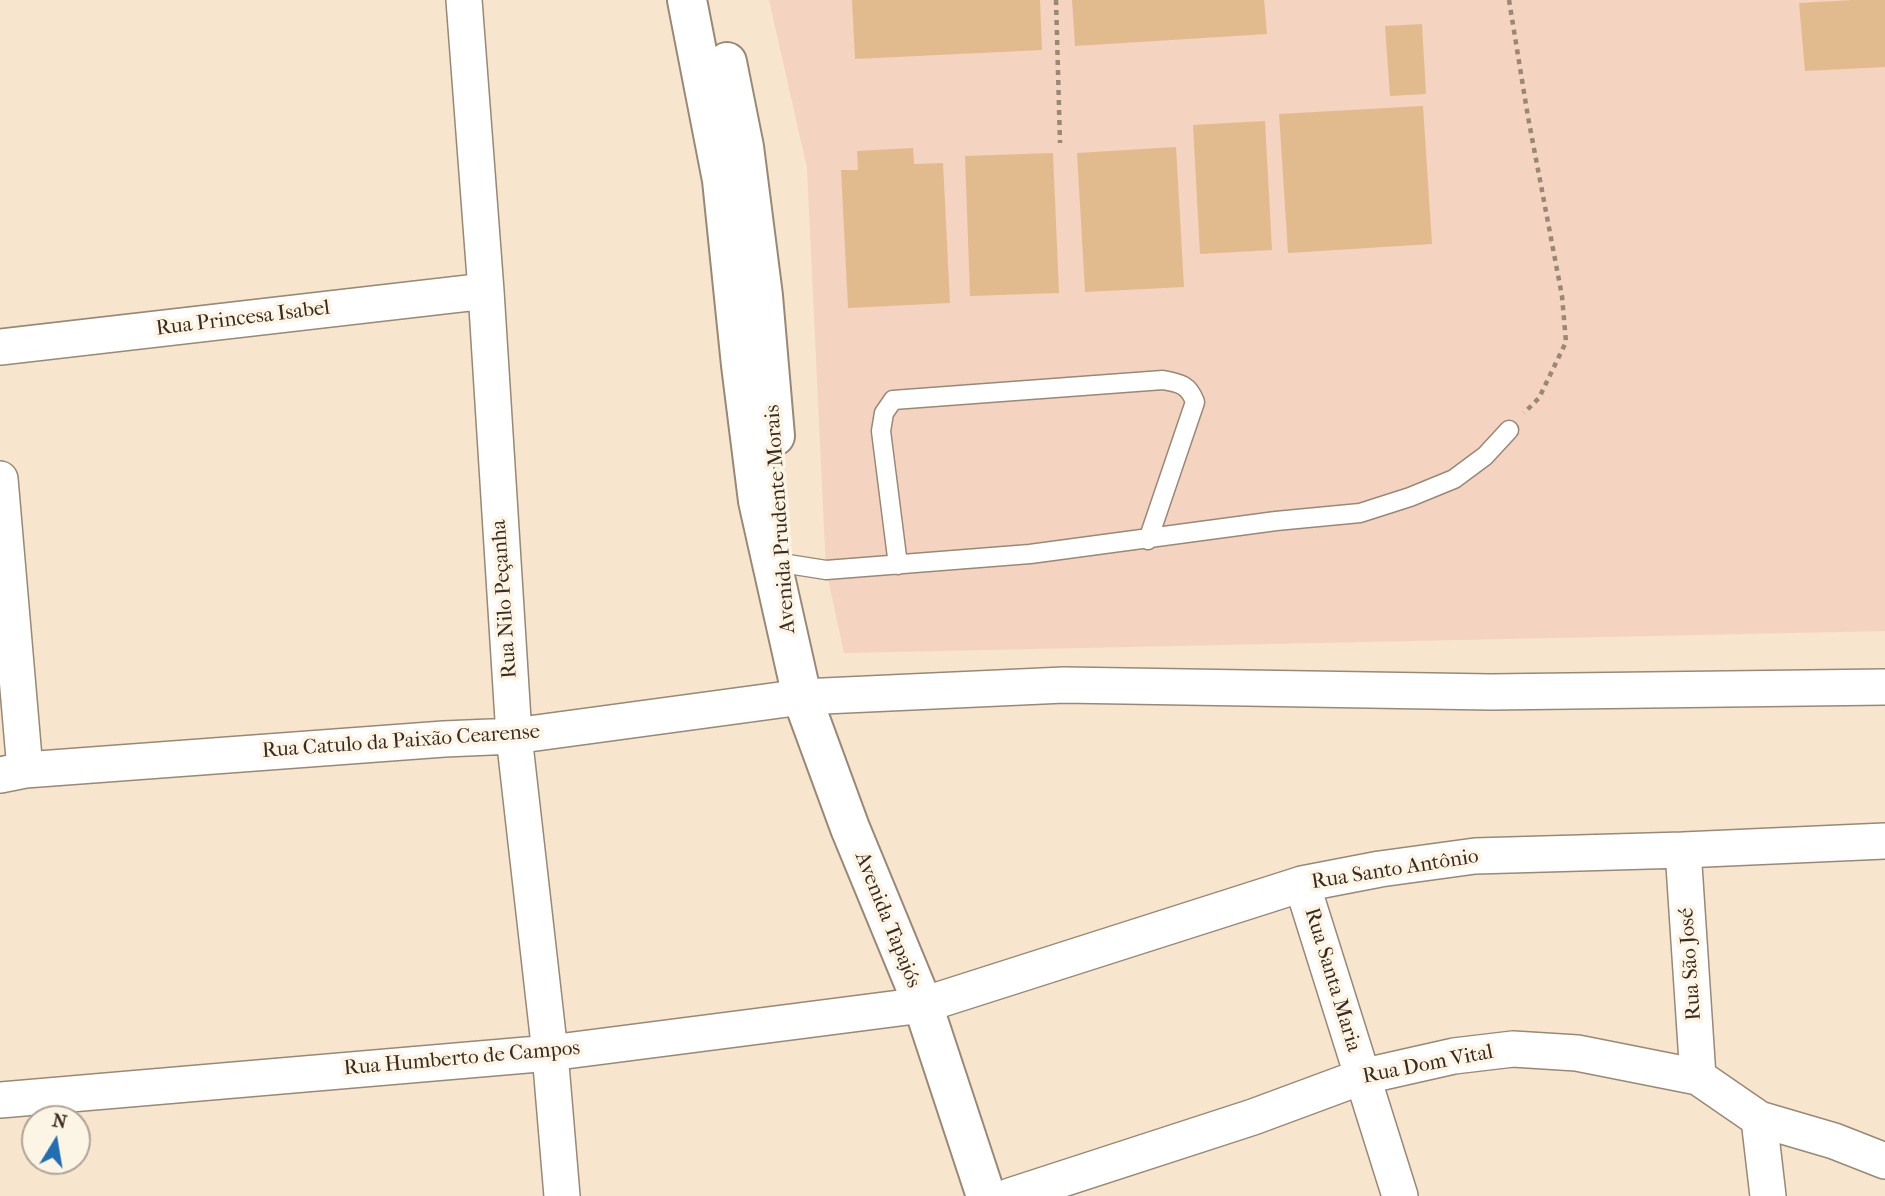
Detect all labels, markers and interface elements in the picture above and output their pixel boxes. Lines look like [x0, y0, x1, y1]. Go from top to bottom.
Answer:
street label: Rua Princesa Isabel [154, 296, 332, 342]
street label: Avenida Prudente Morais [760, 404, 802, 634]
street label: Rua Nilo Peçanha [487, 519, 523, 679]
street label: Rua Catulo da Paixão Cearense [261, 720, 541, 764]
street label: Rua Santo Antônio [1310, 844, 1480, 896]
street label: Avenida Tapajós [848, 848, 926, 992]
street label: Rua Santa Maria [1298, 905, 1366, 1055]
street label: Rua São José [1674, 907, 1708, 1021]
street label: Rua Humberto de Campos [343, 1036, 581, 1082]
street label: Rua Dom Vital [1361, 1040, 1495, 1090]
north arrow [21, 1105, 91, 1175]
text: N [50, 1109, 69, 1134]

